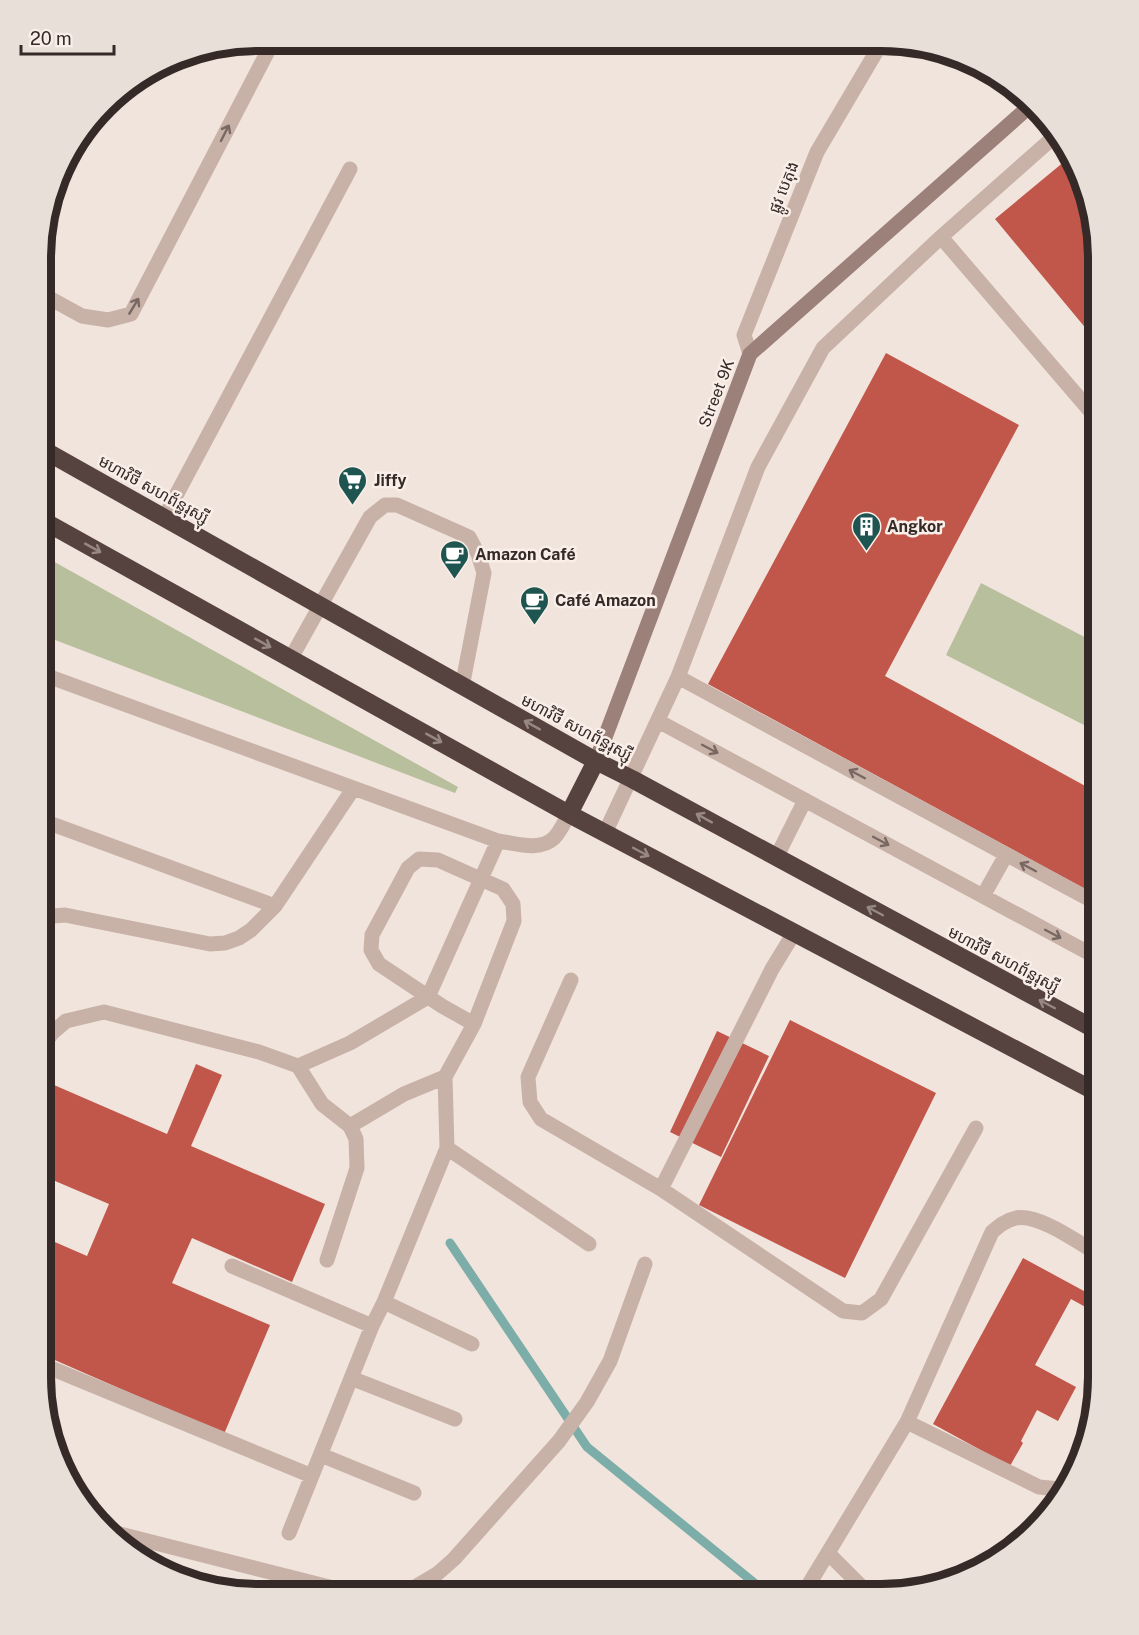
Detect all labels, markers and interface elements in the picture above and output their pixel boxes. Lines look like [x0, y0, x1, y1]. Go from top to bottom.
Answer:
scale bar [21, 18, 114, 56]
text: 20 m [30, 28, 72, 49]
one-way arrow [220, 125, 231, 143]
street label: ផ្លូវ បេតុង [764, 158, 807, 218]
one-way arrow [128, 297, 141, 314]
street label: Street 9K [695, 356, 738, 430]
street label: មហាវិថី សហព័ន្ធរុស្ស៊ី [93, 450, 213, 532]
supermarket icon: Jiffy [337, 464, 369, 506]
place label: Jiffy [374, 471, 406, 490]
building icon: Angkor [850, 510, 882, 552]
place label: Angkor [887, 517, 943, 536]
cafe icon: Amazon Café [438, 538, 470, 580]
one-way arrow [84, 542, 101, 554]
place label: Amazon Café [475, 545, 576, 564]
cafe icon: Café Amazon [518, 584, 550, 626]
place label: Café Amazon [555, 591, 656, 610]
one-way arrow [254, 638, 272, 649]
street label: មហាវិថី សហព័ន្ធរុស្ស៊ី [515, 689, 636, 769]
one-way arrow [524, 719, 541, 731]
one-way arrow [425, 732, 442, 744]
one-way arrow [701, 743, 718, 755]
one-way arrow [848, 768, 866, 779]
one-way arrow [695, 812, 713, 823]
one-way arrow [872, 836, 890, 847]
one-way arrow [632, 847, 650, 858]
one-way arrow [1020, 861, 1038, 872]
one-way arrow [867, 905, 884, 917]
street label: មហាវិថី សហព័ន្ធរុស្ស៊ី [942, 921, 1063, 1001]
one-way arrow [1044, 928, 1061, 940]
one-way arrow [1038, 998, 1056, 1009]

